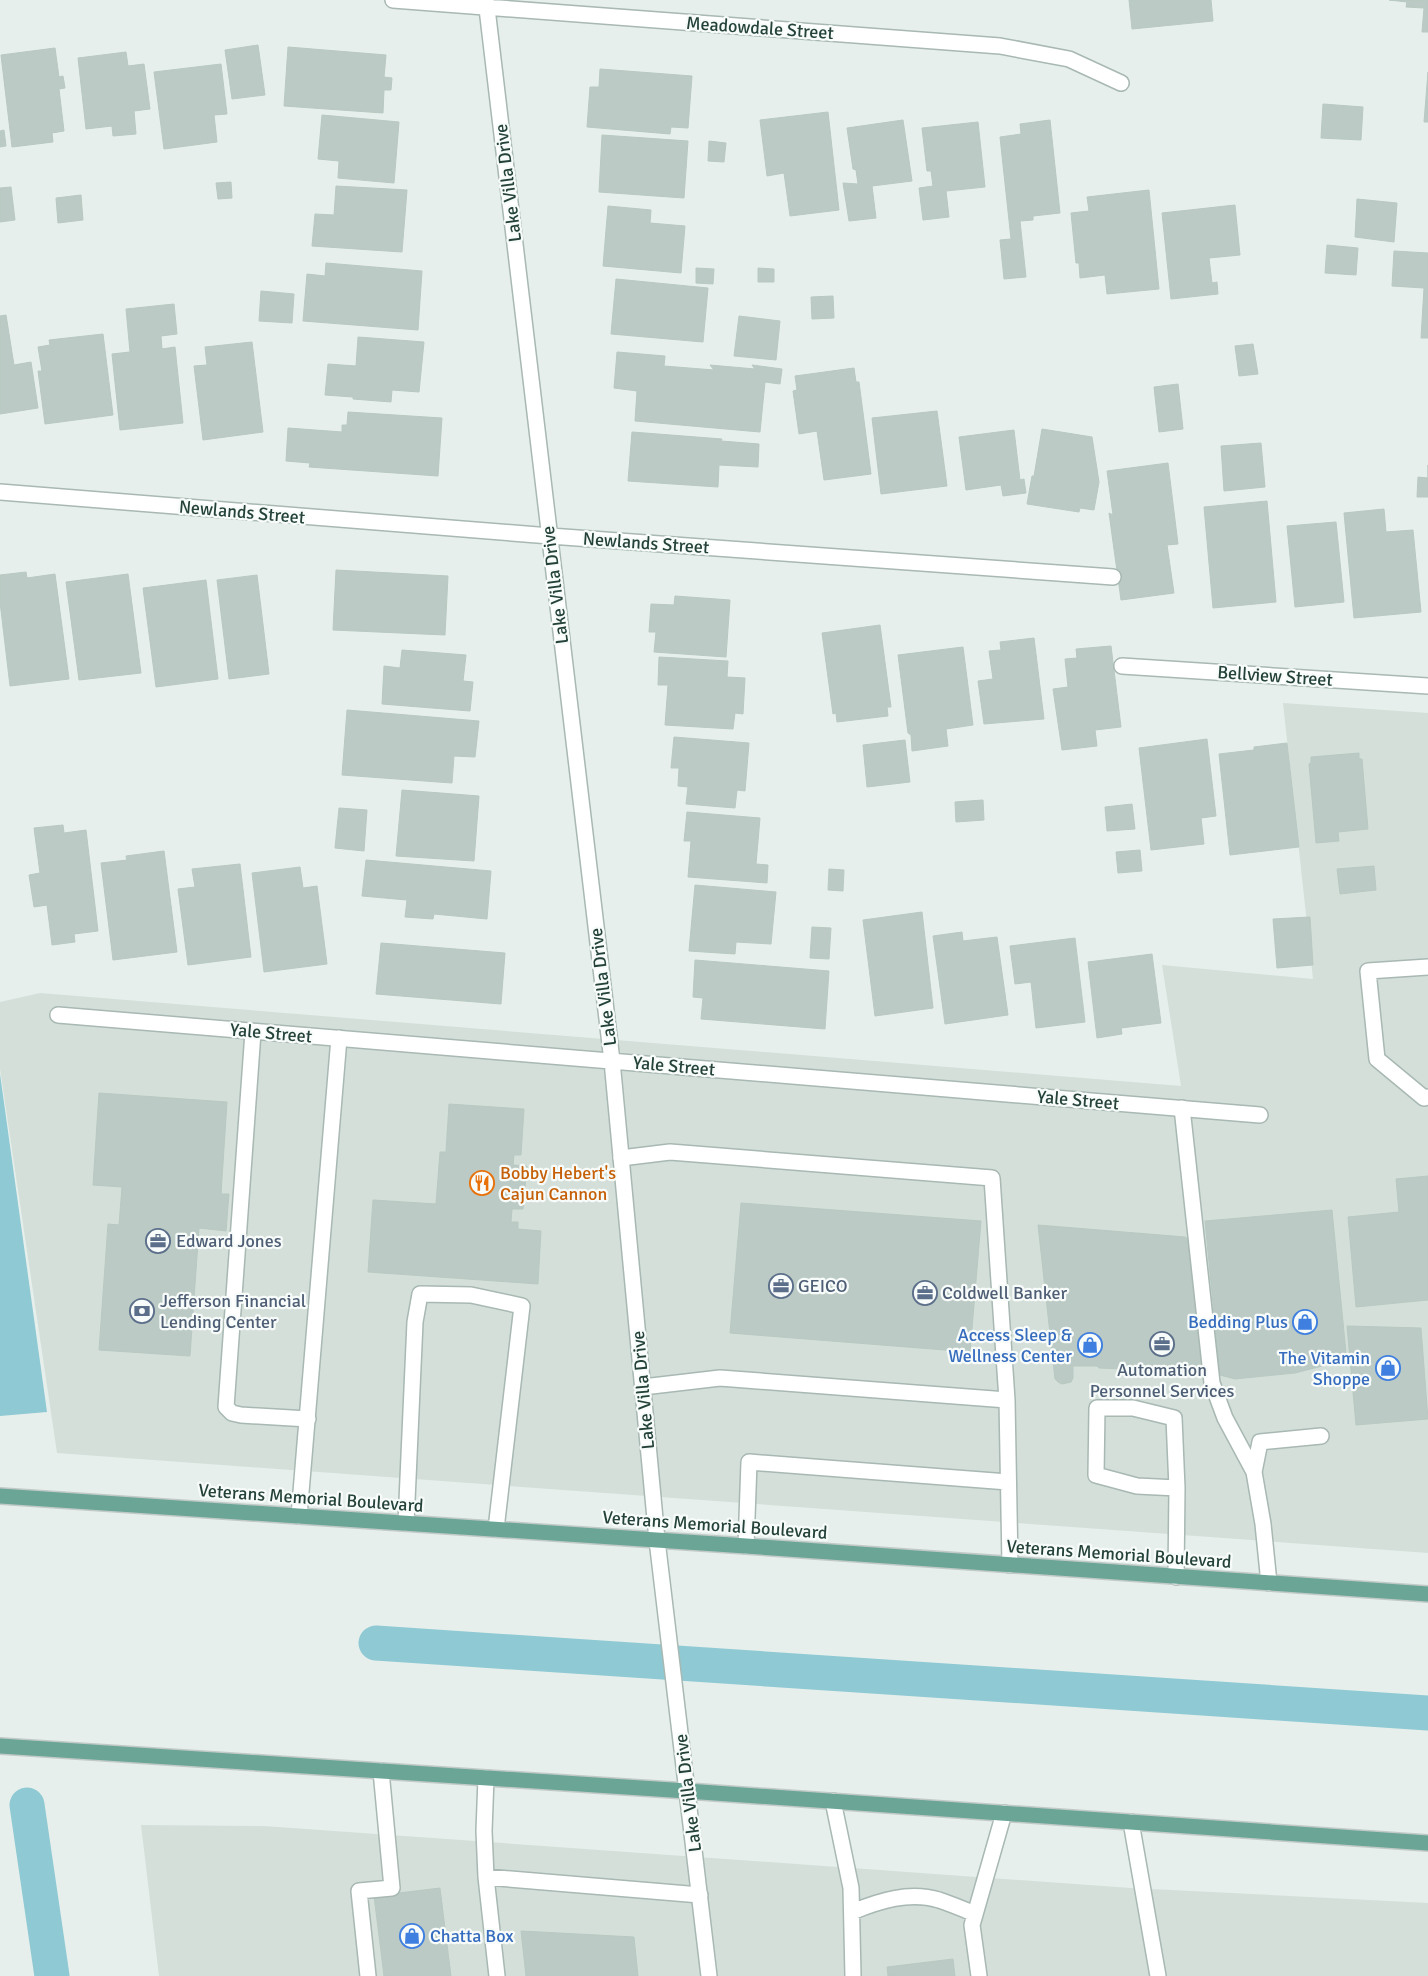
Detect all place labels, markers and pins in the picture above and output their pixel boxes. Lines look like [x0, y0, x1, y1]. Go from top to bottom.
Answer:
place label: Bobby Hebert's Cajun Cannon [500, 1162, 616, 1205]
restaurant icon: Bobby Hebert's Cajun Cannon [469, 1170, 495, 1196]
office icon: Edward Jones [145, 1228, 171, 1254]
place label: Edward Jones [176, 1230, 282, 1252]
office icon: GEICO [768, 1273, 794, 1299]
place label: GEICO [798, 1275, 848, 1297]
office icon: Coldwell Banker [912, 1280, 938, 1306]
place label: Coldwell Banker [942, 1282, 1067, 1304]
place label: Jefferson Financial Lending Center [160, 1290, 306, 1333]
bank icon: Jefferson Financial Lending Center [129, 1298, 155, 1324]
shop icon: Bedding Plus [1292, 1309, 1318, 1335]
place label: Bedding Plus [1188, 1311, 1288, 1333]
place label: Access Sleep & Wellness Center [948, 1324, 1072, 1367]
office icon: Automation Personnel Services [1149, 1331, 1175, 1357]
shop icon: Access Sleep & Wellness Center [1077, 1332, 1103, 1358]
place label: The Vitamin Shoppe [1279, 1347, 1370, 1390]
shop icon: The Vitamin Shoppe [1375, 1355, 1401, 1381]
place label: Automation Personnel Services [1090, 1359, 1234, 1402]
shop icon: Chatta Box [399, 1923, 425, 1949]
place label: Chatta Box [430, 1925, 514, 1947]

